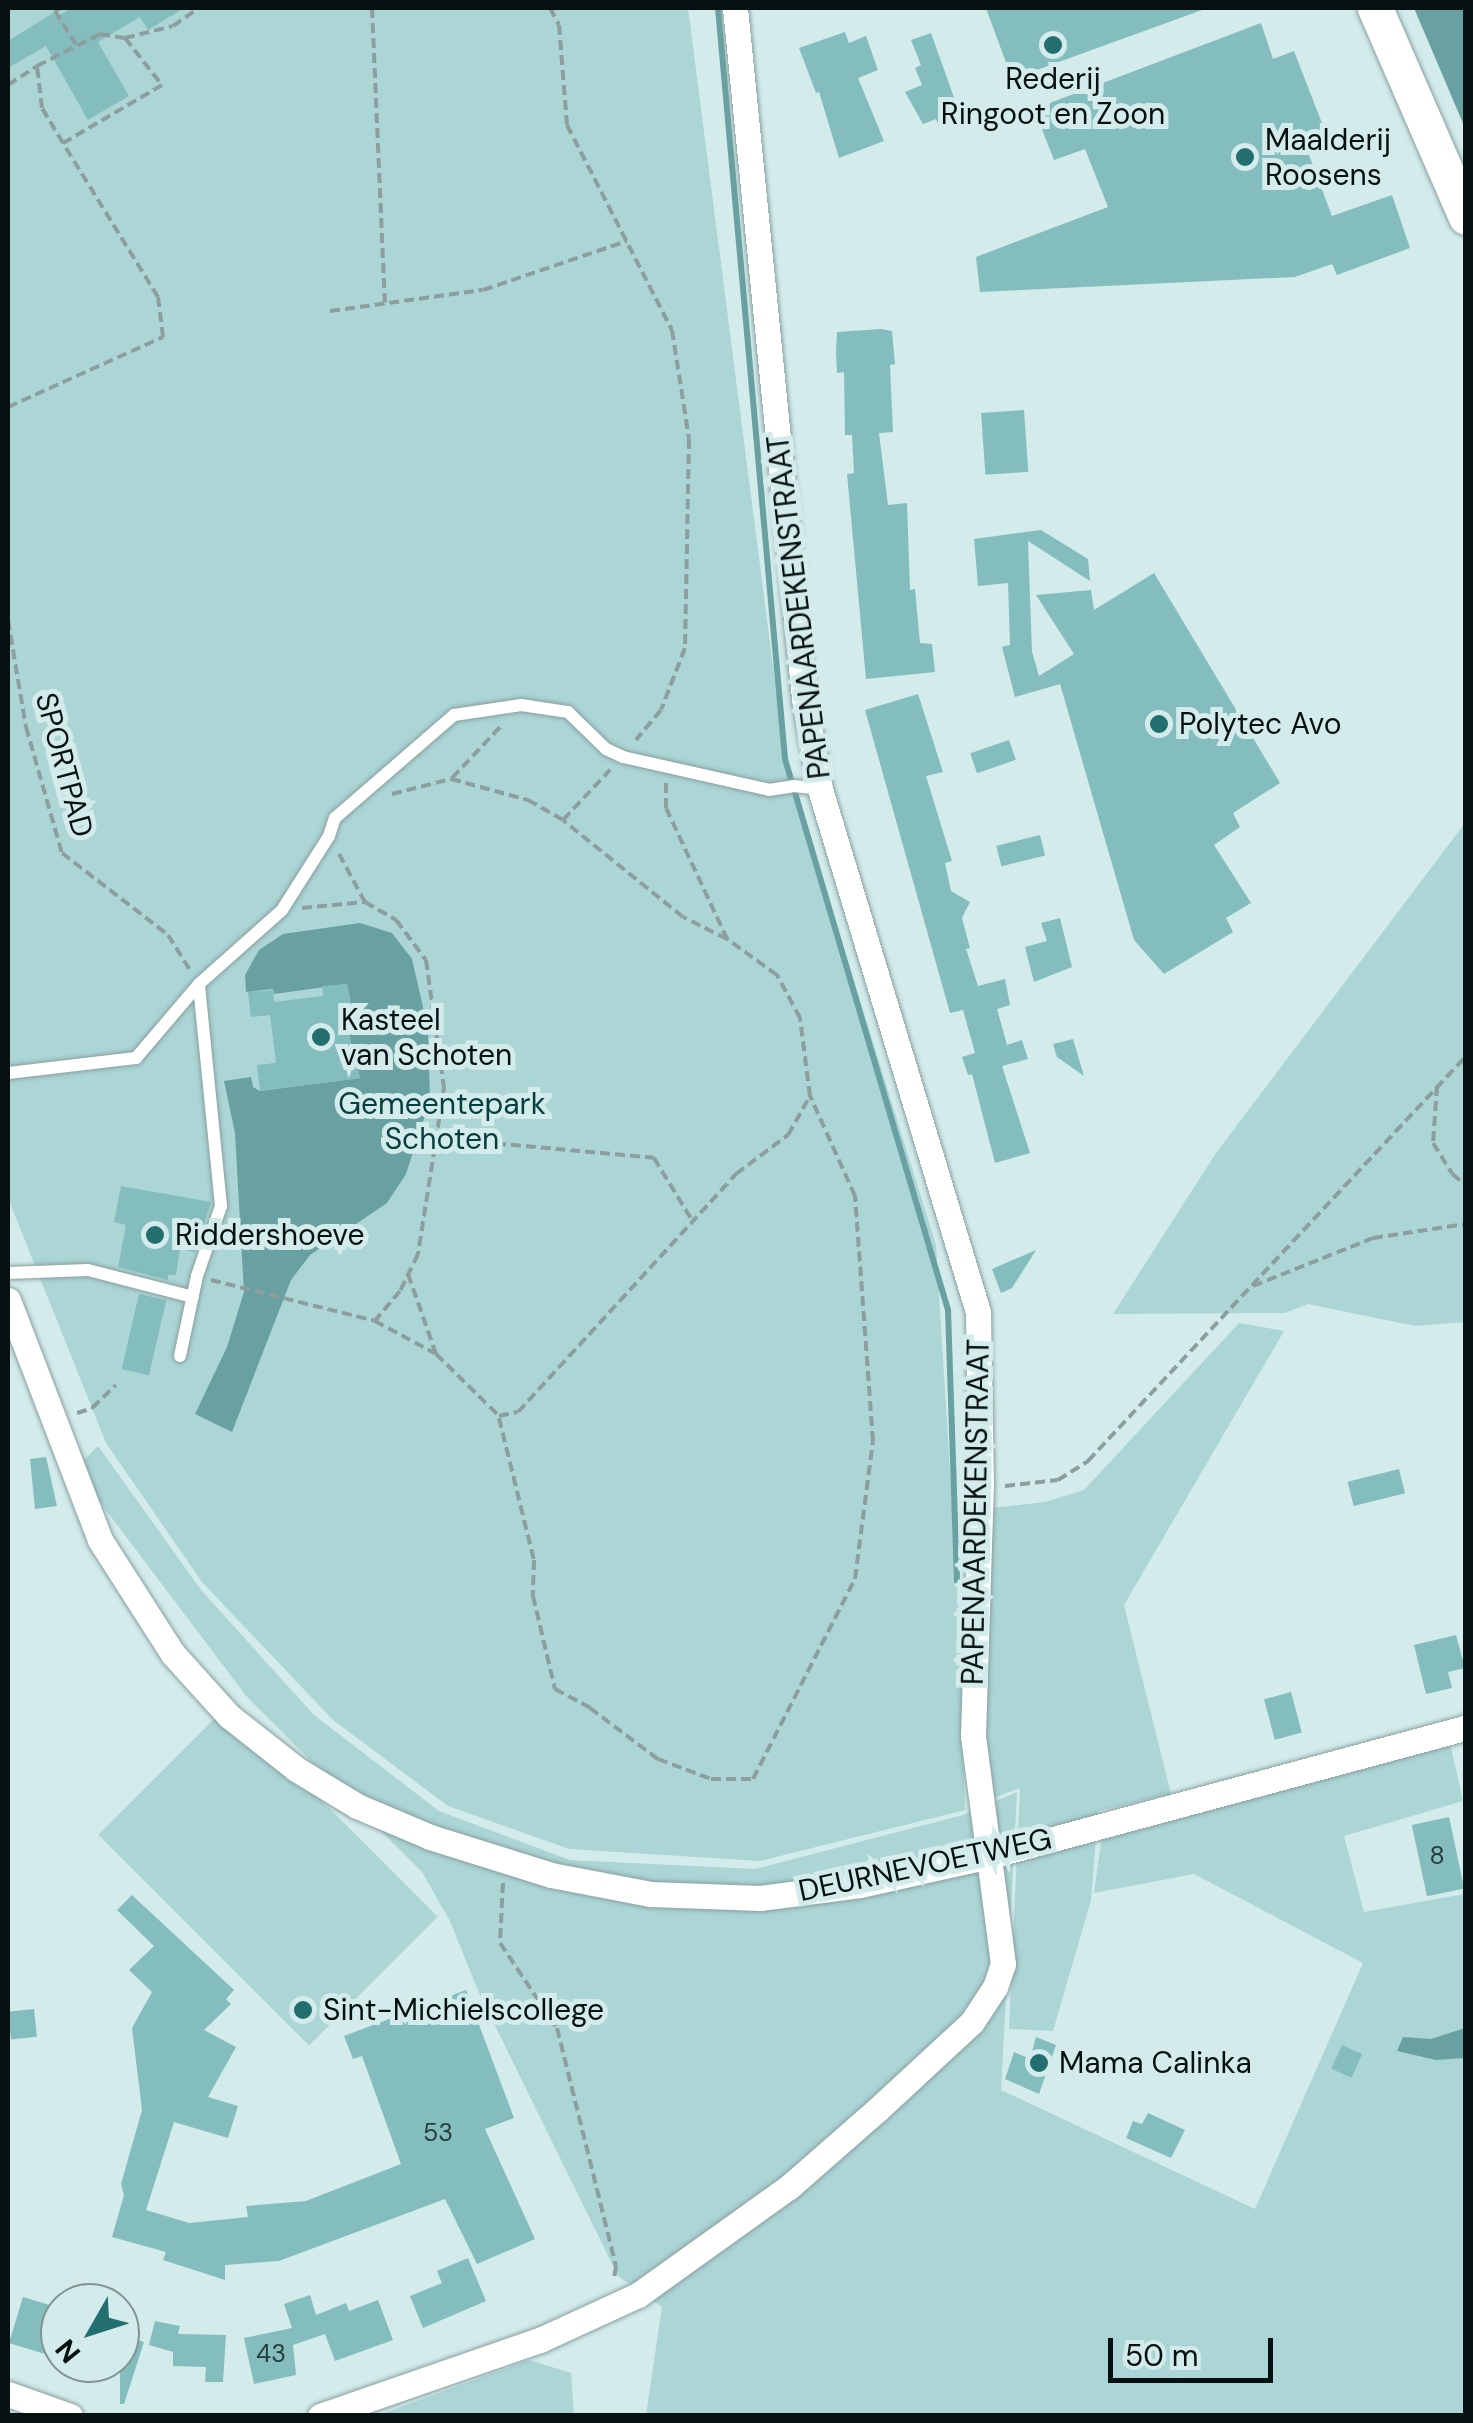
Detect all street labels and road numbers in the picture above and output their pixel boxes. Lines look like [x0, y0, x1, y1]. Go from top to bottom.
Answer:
street label: PAPENAARDEKENSTRAAT [760, 433, 838, 781]
street label: SPORTPAD [27, 689, 101, 841]
street label: PAPENAARDEKENSTRAAT [955, 1339, 997, 1685]
street label: DEURNEVOETWEG [795, 1821, 1055, 1909]

